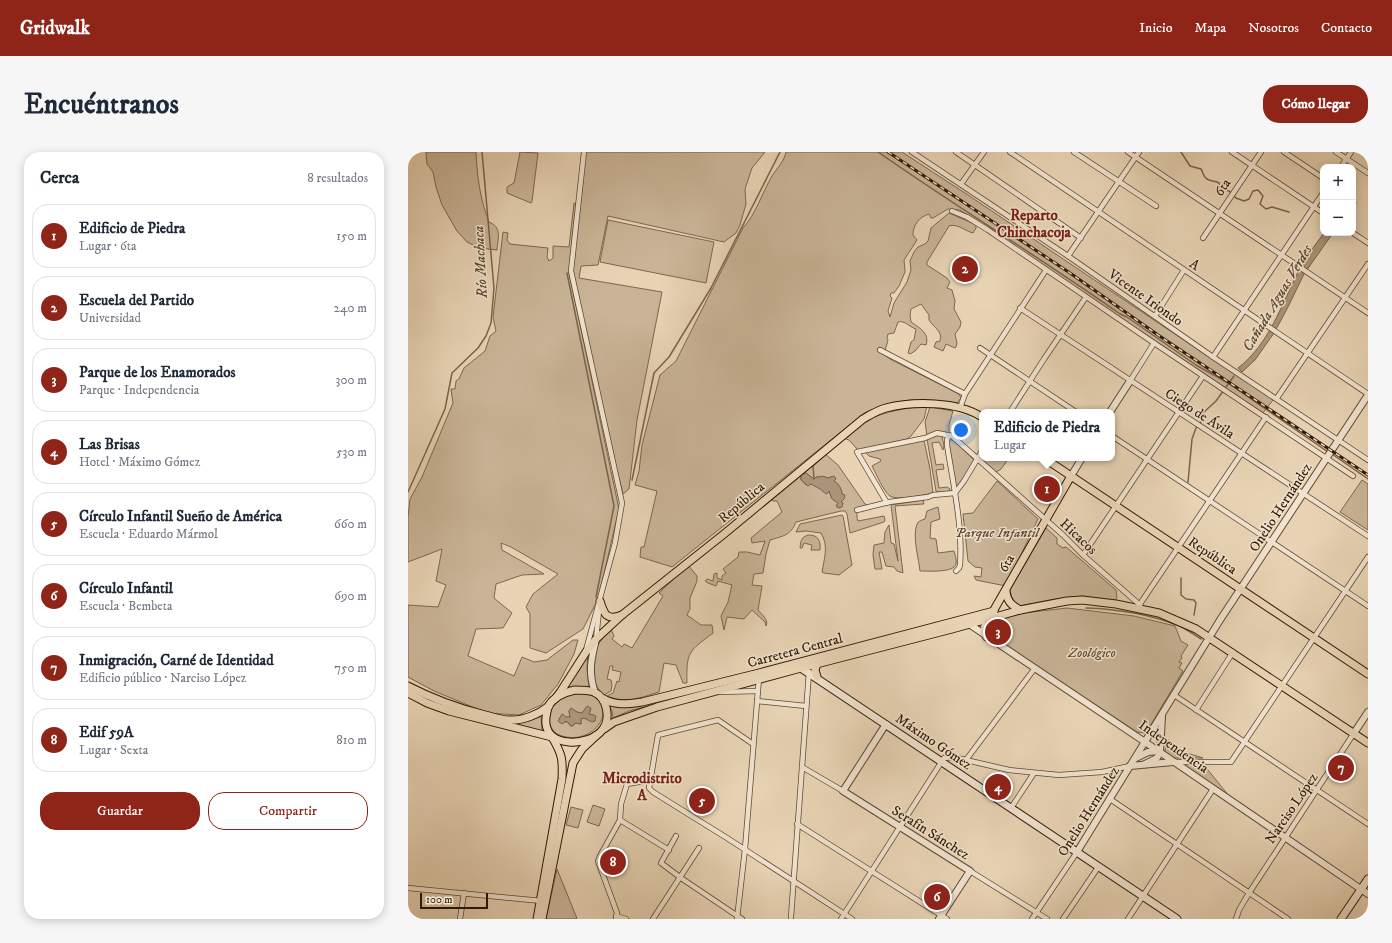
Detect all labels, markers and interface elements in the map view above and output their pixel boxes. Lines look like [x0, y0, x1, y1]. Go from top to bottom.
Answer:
text: Gridwalk [20, 17, 90, 40]
text: Inicio [1139, 19, 1172, 37]
text: Mapa [1194, 19, 1226, 37]
text: Nosotros [1248, 19, 1299, 37]
text: Contacto [1321, 19, 1372, 37]
button: Cómo llegar [1263, 85, 1368, 123]
text: Encuéntranos [24, 87, 179, 122]
map controls [1320, 164, 1356, 236]
button: + [1320, 164, 1356, 200]
text: Cerca [40, 167, 79, 189]
text: 8 resultados [307, 170, 368, 186]
street label: 6ta [1210, 175, 1235, 200]
button: − [1320, 200, 1356, 236]
district label: Reparto Chinchacoja [997, 206, 1072, 242]
text: Edificio de Piedra [79, 219, 185, 238]
water label: Río Machaca [469, 225, 492, 300]
text: 1 [52, 228, 56, 244]
text: 150 m [336, 228, 367, 244]
text: Lugar · 6ta [79, 238, 137, 254]
water label: Cañada Aguas Verdes [1238, 241, 1317, 355]
pin: 2 [952, 254, 978, 284]
street label: A [1186, 255, 1204, 275]
street label: Vicente Iriondo [1104, 265, 1186, 330]
text: Escuela del Partido [79, 291, 194, 310]
text: 2 [51, 300, 57, 316]
text: 240 m [334, 300, 367, 316]
text: Universidad [79, 310, 141, 326]
text: Parque de los Enamorados [79, 363, 236, 382]
text: 3 [52, 372, 56, 388]
text: 300 m [336, 372, 367, 388]
text: Parque · Independencia [79, 382, 199, 398]
street label: Ciego de Ávila [1161, 385, 1238, 443]
popup [979, 409, 1115, 461]
text: Edificio de Piedra [994, 418, 1100, 437]
your location [951, 420, 971, 440]
text: Las Brisas [79, 435, 140, 454]
text: Lugar [994, 437, 1026, 453]
text: 4 [50, 444, 58, 460]
text: 530 m [336, 444, 367, 460]
text: Hotel · Máximo Gómez [79, 454, 200, 470]
street label: Onelio Hernández [1245, 460, 1316, 555]
pin: 1 [1034, 474, 1060, 504]
street label: República [715, 478, 769, 527]
text: Círculo Infantil Sueño de América [79, 507, 282, 526]
street label: Hicacos [1056, 515, 1101, 559]
text: 5 [51, 516, 57, 532]
text: 660 m [334, 516, 367, 532]
park label: Parque Infantil [955, 524, 1040, 542]
text: Escuela · Eduardo Mármol [79, 526, 218, 542]
street label: República [1185, 533, 1240, 579]
street label: 6ta [995, 551, 1019, 576]
text: Círculo Infantil [79, 579, 173, 598]
text: 6 [51, 588, 57, 604]
text: 690 m [334, 588, 367, 604]
text: Escuela · Bembeta [79, 598, 172, 614]
pin: 3 [985, 617, 1011, 647]
street label: Carretera Central [746, 629, 846, 672]
park label: Zoológico [1067, 644, 1116, 662]
text: Inmigración, Carné de Identidad [79, 651, 274, 670]
text: 7 [51, 660, 57, 676]
text: 750 m [334, 660, 367, 676]
text: Edificio público · Narciso López [79, 670, 246, 686]
street label: Máximo Gómez [892, 710, 975, 774]
street label: Independencia [1135, 716, 1212, 778]
text: Edif 59A [79, 723, 133, 742]
text: 8 [51, 732, 57, 748]
text: 810 m [336, 732, 367, 748]
text: Lugar · Sexta [79, 742, 148, 758]
pin: 7 [1328, 753, 1354, 783]
street label: Onelio Hernández [1054, 763, 1124, 860]
district label: Microdistrito A [602, 769, 682, 805]
street label: Narciso López [1261, 769, 1322, 848]
pin: 4 [985, 772, 1011, 802]
pin: 5 [689, 786, 715, 816]
button: Guardar [40, 792, 200, 830]
button: Compartir [208, 792, 368, 830]
street label: Serafín Sánchez [888, 802, 973, 864]
pin: 8 [600, 847, 626, 877]
pin: 6 [924, 882, 950, 912]
scale bar [420, 891, 488, 910]
text: 100 m [426, 893, 452, 907]

